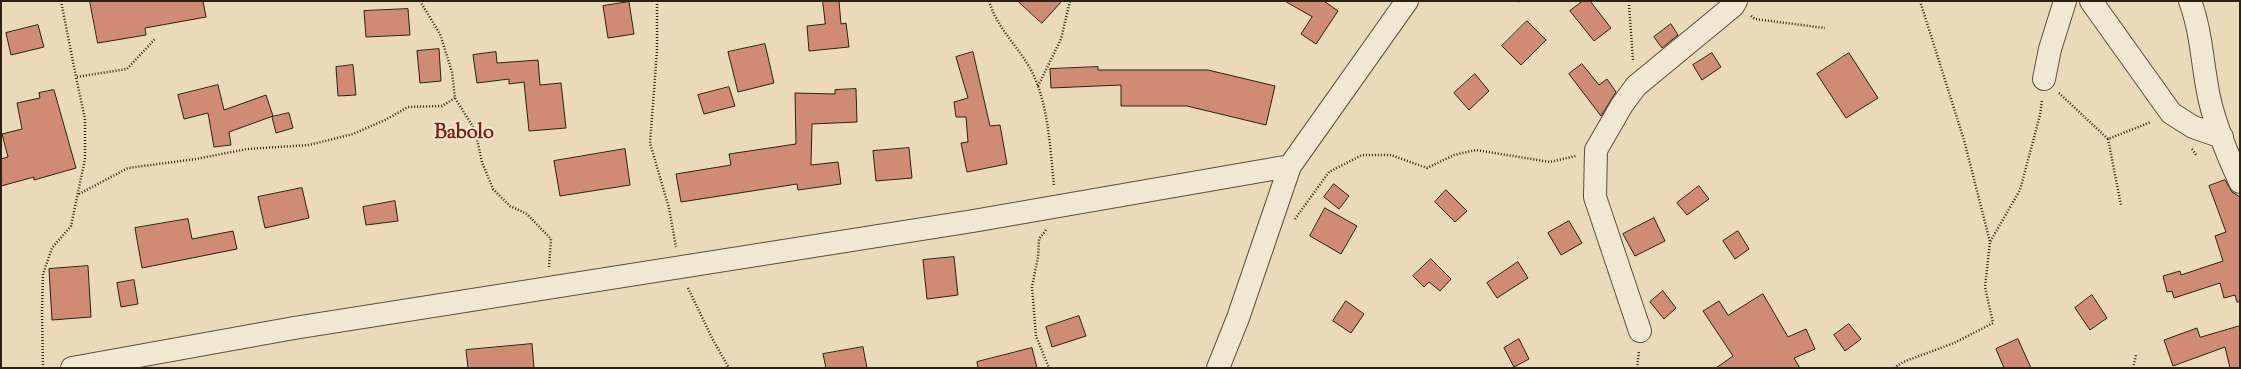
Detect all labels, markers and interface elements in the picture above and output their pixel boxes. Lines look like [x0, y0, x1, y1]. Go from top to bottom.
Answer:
district label: Babolo [434, 123, 494, 147]

